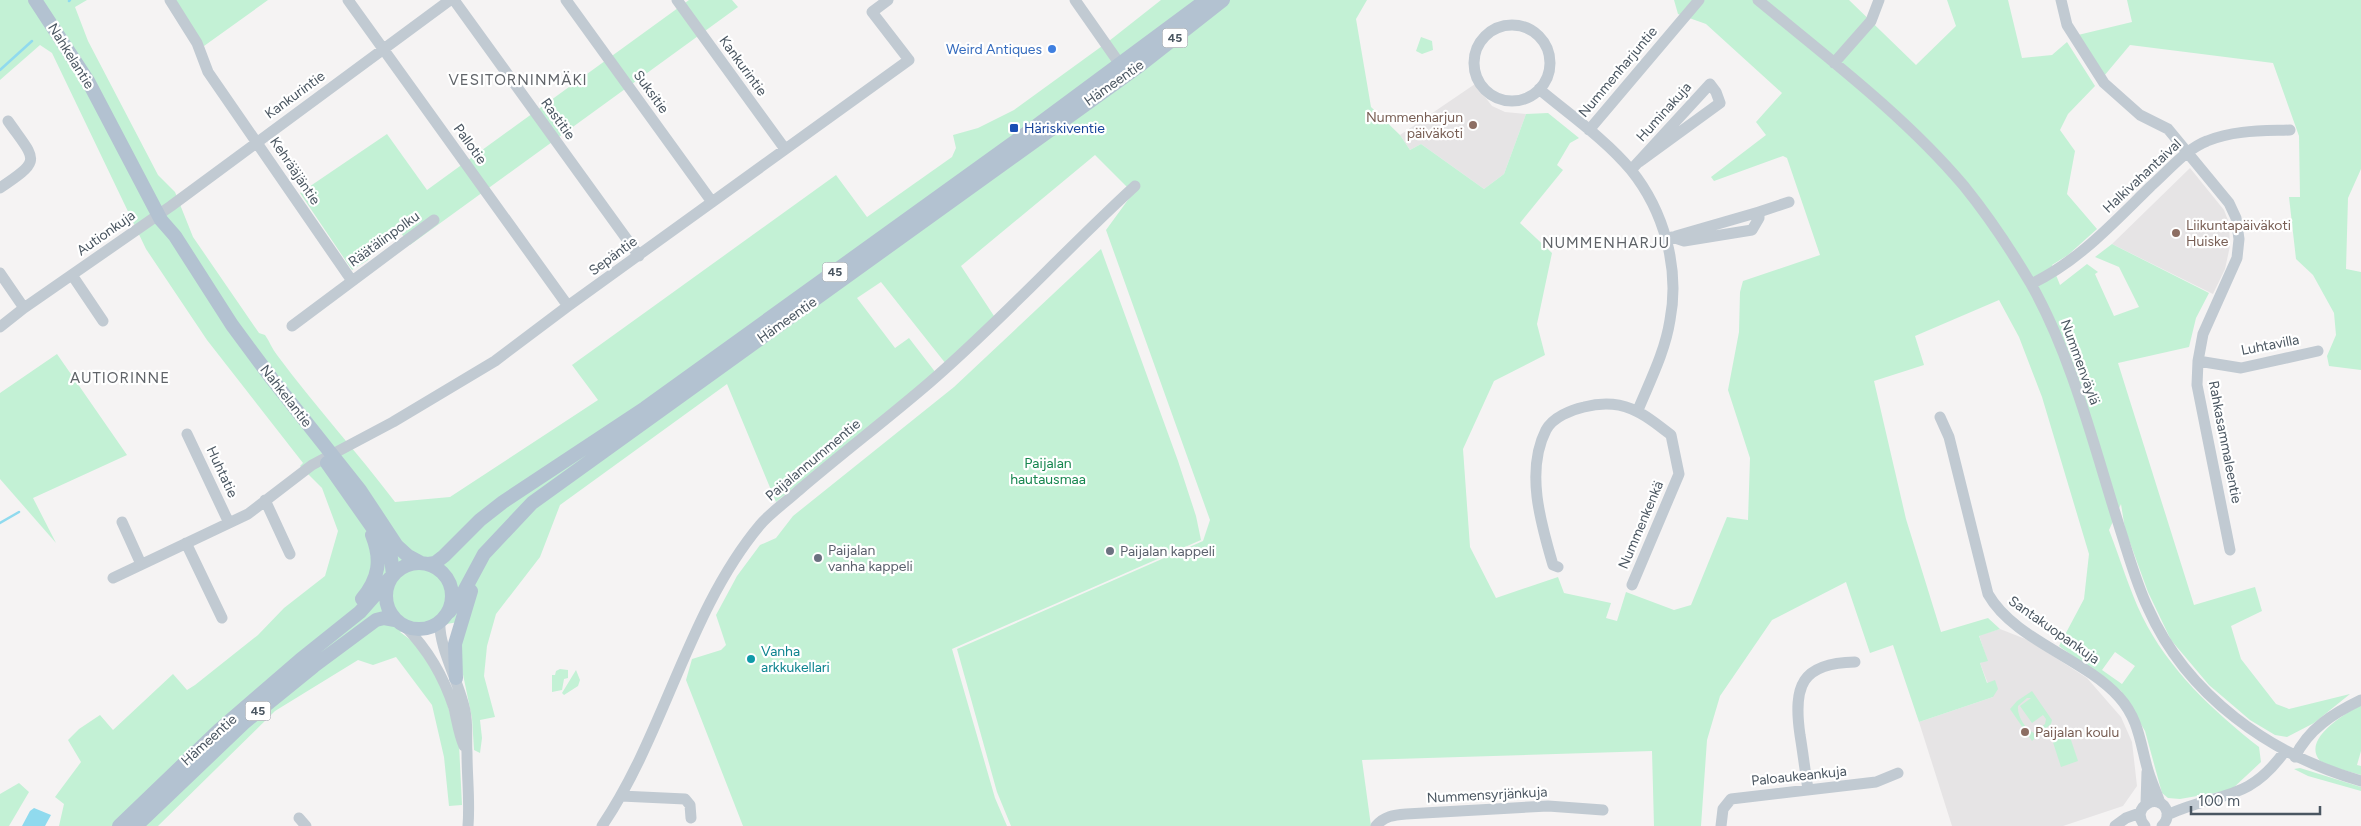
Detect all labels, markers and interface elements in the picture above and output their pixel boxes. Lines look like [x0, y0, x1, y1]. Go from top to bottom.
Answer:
street label: Nahkelantie [44, 20, 98, 92]
street label: Nummenharjuntie [1575, 23, 1661, 121]
road number: 45 [1162, 28, 1188, 48]
street label: Kankurintie [716, 33, 771, 100]
place label: Weird Antiques [946, 41, 1042, 58]
marker: Weird Antiques [1046, 43, 1058, 55]
street label: Hämeentie [1081, 56, 1147, 110]
street label: Kankurintie [262, 67, 329, 122]
street label: Suksitie [630, 67, 673, 117]
district label: VESITORNINMÄKI [448, 71, 588, 89]
street label: Huminakuja [1633, 79, 1695, 145]
street label: Rastitie [537, 95, 579, 143]
place label: Nummenharjun päiväkoti [1366, 109, 1463, 142]
marker: Nummenharjun päiväkoti [1467, 119, 1479, 131]
place label: Häriskiventie [1024, 120, 1105, 137]
street label: Pallotie [450, 121, 490, 168]
marker: Häriskiventie [1008, 122, 1020, 134]
street label: Kehrääjäntie [266, 134, 324, 208]
street label: Halkivahantaival [2099, 135, 2185, 217]
street label: Autionkuja [74, 207, 138, 259]
street label: Räätälinpolku [345, 208, 423, 270]
place label: Liikuntapäiväkoti Huiske [2186, 217, 2291, 250]
marker: Liikuntapäiväkoti Huiske [2170, 227, 2182, 239]
street label: Sepäntie [585, 233, 641, 279]
district label: NUMMENHARJU [1542, 234, 1670, 252]
road number: 45 [822, 262, 848, 282]
street label: Hämeentie [754, 293, 820, 347]
street label: Nummenväylä [2057, 317, 2103, 407]
street label: Luhtavilla [2239, 331, 2301, 359]
street label: Nahkelantie [256, 361, 316, 431]
district label: AUTIORINNE [70, 369, 170, 387]
street label: Rahkasammaleentie [2205, 379, 2245, 505]
street label: Paijalannummentie [762, 415, 864, 505]
street label: Huhtatie [203, 444, 241, 501]
park label: Paijalan hautausmaa [1010, 455, 1086, 488]
street label: Nummenkenkä [1615, 478, 1667, 572]
place label: Paijalan vanha kappeli [828, 542, 913, 575]
place label: Paijalan kappeli [1120, 543, 1215, 560]
marker: Paijalan kappeli [1104, 545, 1116, 557]
marker: Paijalan vanha kappeli [812, 552, 824, 564]
street label: Santakuopankuja [2005, 592, 2103, 668]
place label: Vanha arkkukellari [761, 643, 830, 676]
marker: Vanha arkkukellari [745, 653, 757, 665]
road number: 45 [246, 701, 270, 720]
street label: Hämeentie [178, 710, 241, 769]
place label: Paijalan koulu [2035, 724, 2119, 741]
marker: Paijalan koulu [2019, 726, 2031, 738]
street label: Paloaukeankuja [1750, 763, 1848, 789]
street label: Nummensyrjänkuja [1426, 783, 1548, 807]
scale bar [2191, 784, 2320, 816]
text: 100 m [2198, 792, 2240, 810]

